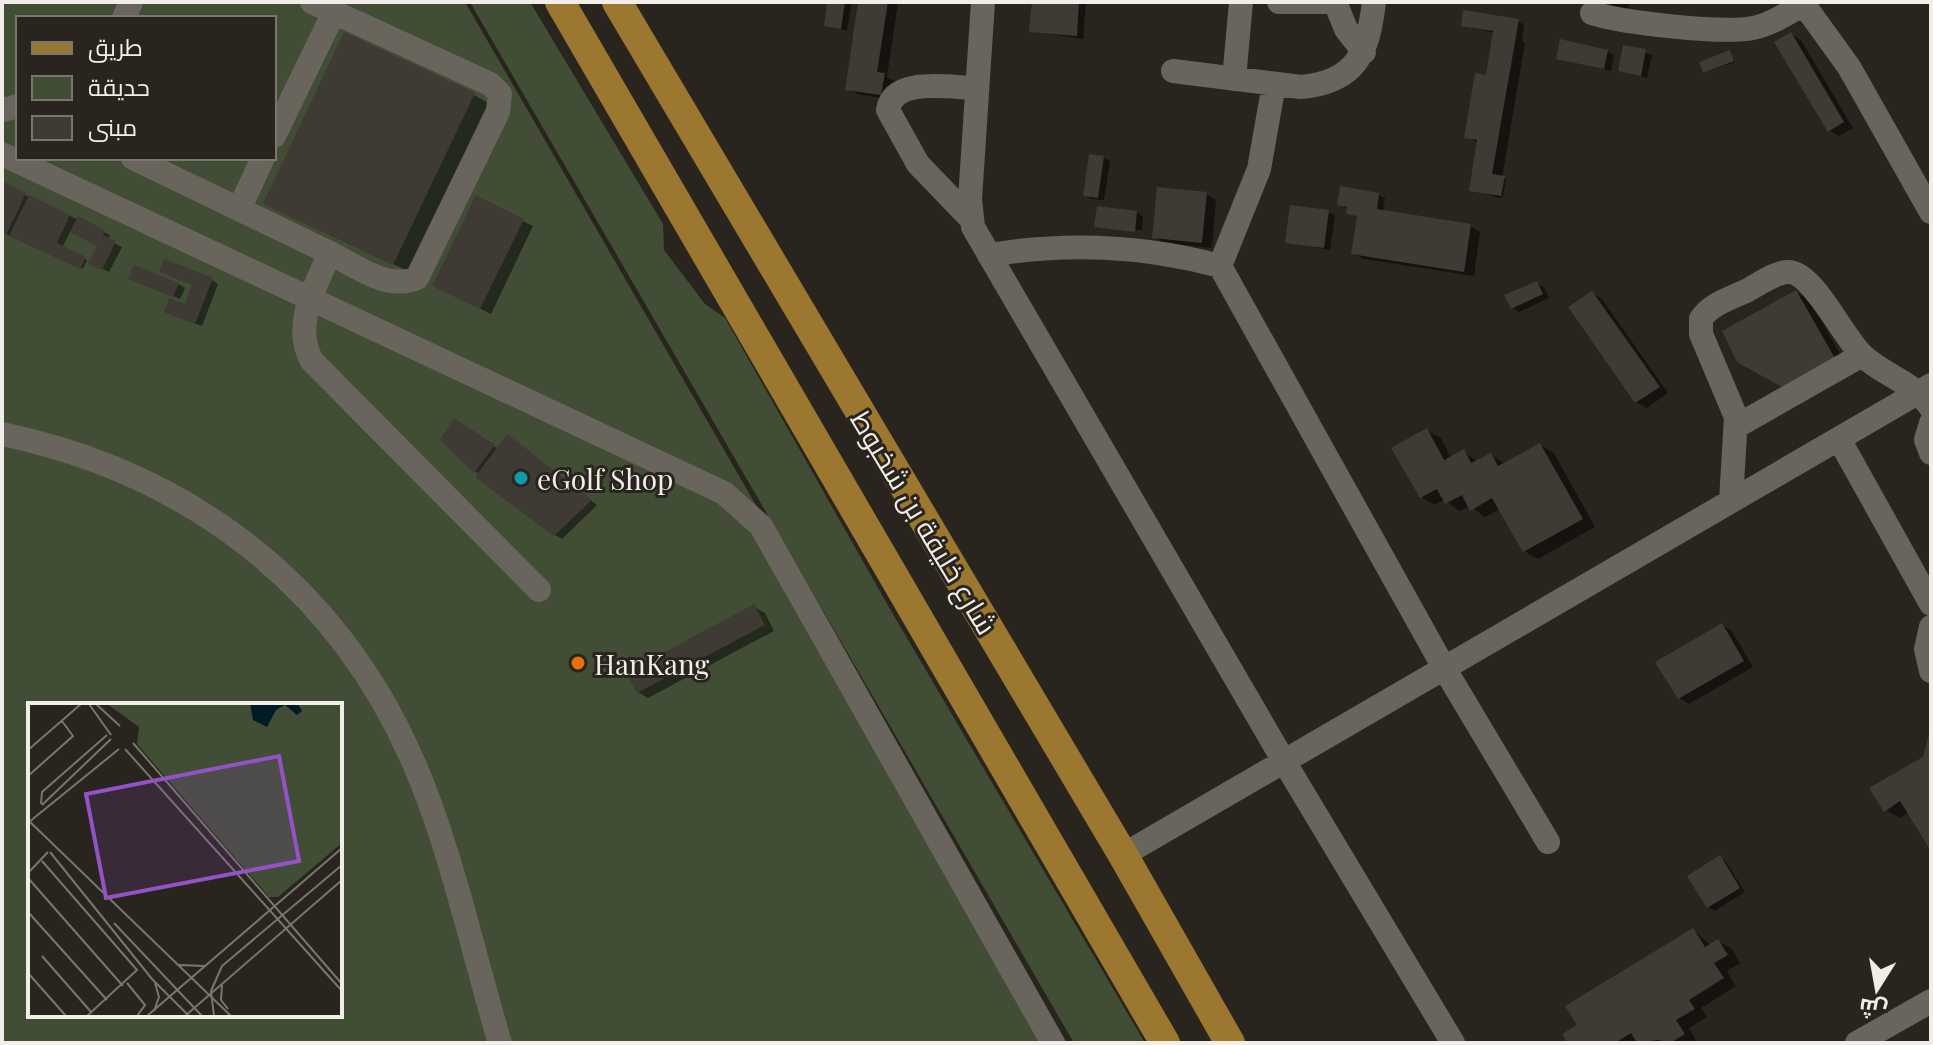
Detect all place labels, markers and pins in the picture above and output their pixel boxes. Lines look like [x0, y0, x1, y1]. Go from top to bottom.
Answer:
place label: eGolf Shop [537, 460, 673, 497]
marker: eGolf Shop [512, 469, 530, 487]
place label: HanKang [594, 645, 709, 682]
marker: HanKang [569, 654, 587, 672]

